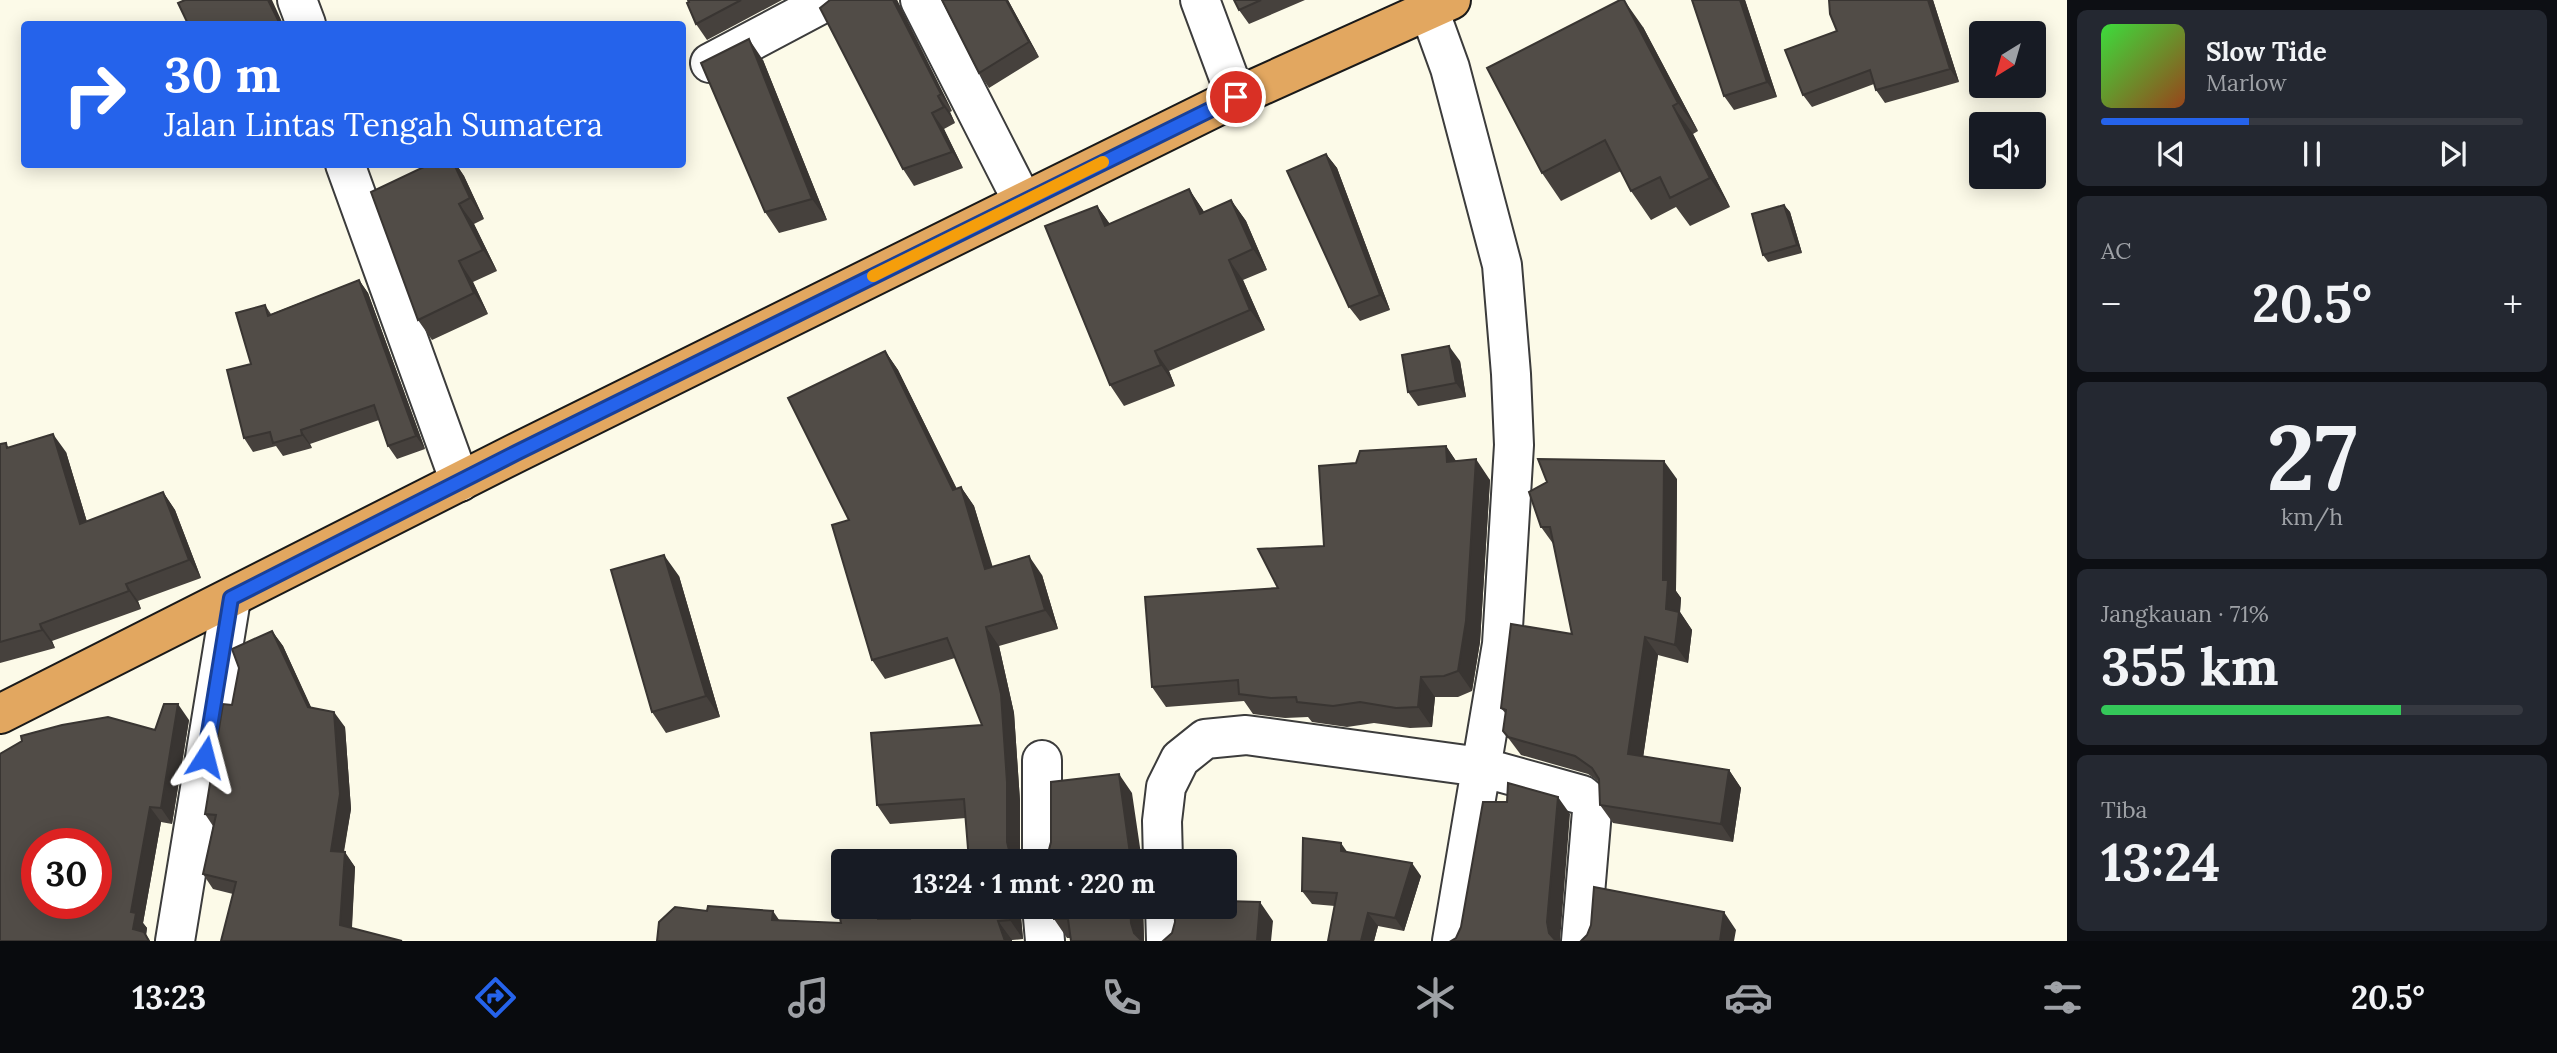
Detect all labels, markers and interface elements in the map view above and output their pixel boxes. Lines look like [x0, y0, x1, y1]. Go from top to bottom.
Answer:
north arrow [1969, 21, 2046, 98]
map controls [1969, 21, 2046, 189]
text: Slow Tide [2206, 35, 2327, 68]
text: 30 m [164, 43, 281, 105]
icon: right [49, 49, 140, 140]
pin [1206, 67, 1266, 127]
text: Marlow [2206, 68, 2287, 97]
icon: arrive [1217, 78, 1255, 116]
text: Jalan Lintas Tengah Sumatera [164, 104, 603, 145]
button: sound [1969, 112, 2046, 189]
icon: previous [2152, 135, 2190, 173]
icon: pause [2293, 135, 2331, 173]
icon: next [2434, 135, 2472, 173]
text: AC [2101, 236, 2131, 265]
text: 20.5° [2252, 270, 2372, 336]
text: − [2101, 280, 2121, 328]
text: + [2503, 280, 2523, 328]
text: 27 [2266, 398, 2358, 515]
text: km/h [2281, 502, 2343, 531]
text: Jangkauan · 71% [2101, 599, 2269, 628]
text: 355 km [2101, 633, 2279, 699]
position arrow [168, 720, 242, 794]
text: Tiba [2101, 795, 2147, 824]
speed limit sign: 30 [21, 828, 112, 919]
text: 13:24 [2101, 829, 2220, 895]
text: 13:24 · 1 mnt · 220 m [913, 867, 1155, 900]
icon: directions [471, 973, 520, 1022]
icon: music [784, 973, 833, 1022]
icon: phone [1097, 973, 1146, 1022]
icon: climate [1411, 973, 1460, 1022]
icon: car [1724, 973, 1773, 1022]
icon: filters [2038, 973, 2087, 1022]
text: 13:23 [132, 977, 206, 1018]
text: 20.5° [2351, 977, 2425, 1018]

